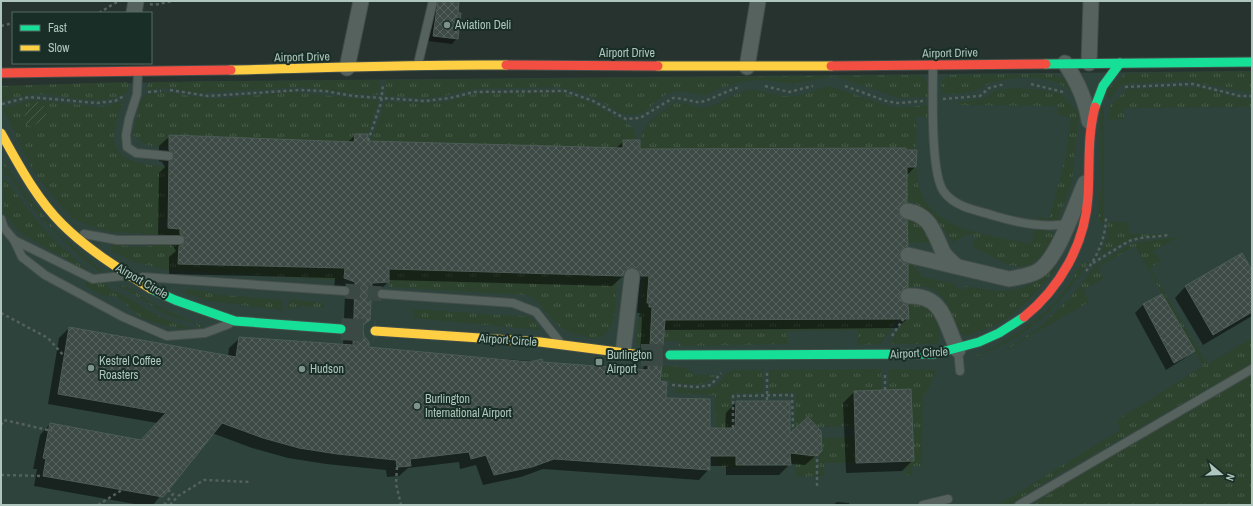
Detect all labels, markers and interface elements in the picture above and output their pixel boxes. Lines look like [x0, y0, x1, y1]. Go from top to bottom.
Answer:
legend [12, 12, 152, 64]
place label: Aviation Deli [454, 17, 511, 33]
text: Fast [48, 20, 67, 36]
marker: Aviation Deli [442, 20, 452, 30]
text: Slow [48, 40, 70, 56]
street label: Airport Drive [598, 45, 655, 61]
street label: Airport Drive [921, 45, 978, 62]
street label: Airport Drive [273, 49, 330, 66]
street label: Airport Circle [112, 259, 171, 302]
street label: Airport Circle [478, 330, 537, 350]
street label: Airport Circle [889, 343, 948, 363]
place label: Burlington Airport [606, 347, 652, 377]
place label: Kestrel Coffee Roasters [99, 353, 161, 383]
marker: Burlington Airport [594, 357, 604, 367]
place label: Hudson [310, 361, 344, 377]
marker: Kestrel Coffee Roasters [86, 363, 96, 373]
marker: Hudson [297, 364, 307, 374]
place label: Burlington International Airport [425, 391, 512, 421]
marker: Burlington International Airport [412, 401, 422, 411]
north arrow [1201, 454, 1241, 494]
text: N [1223, 472, 1238, 483]

